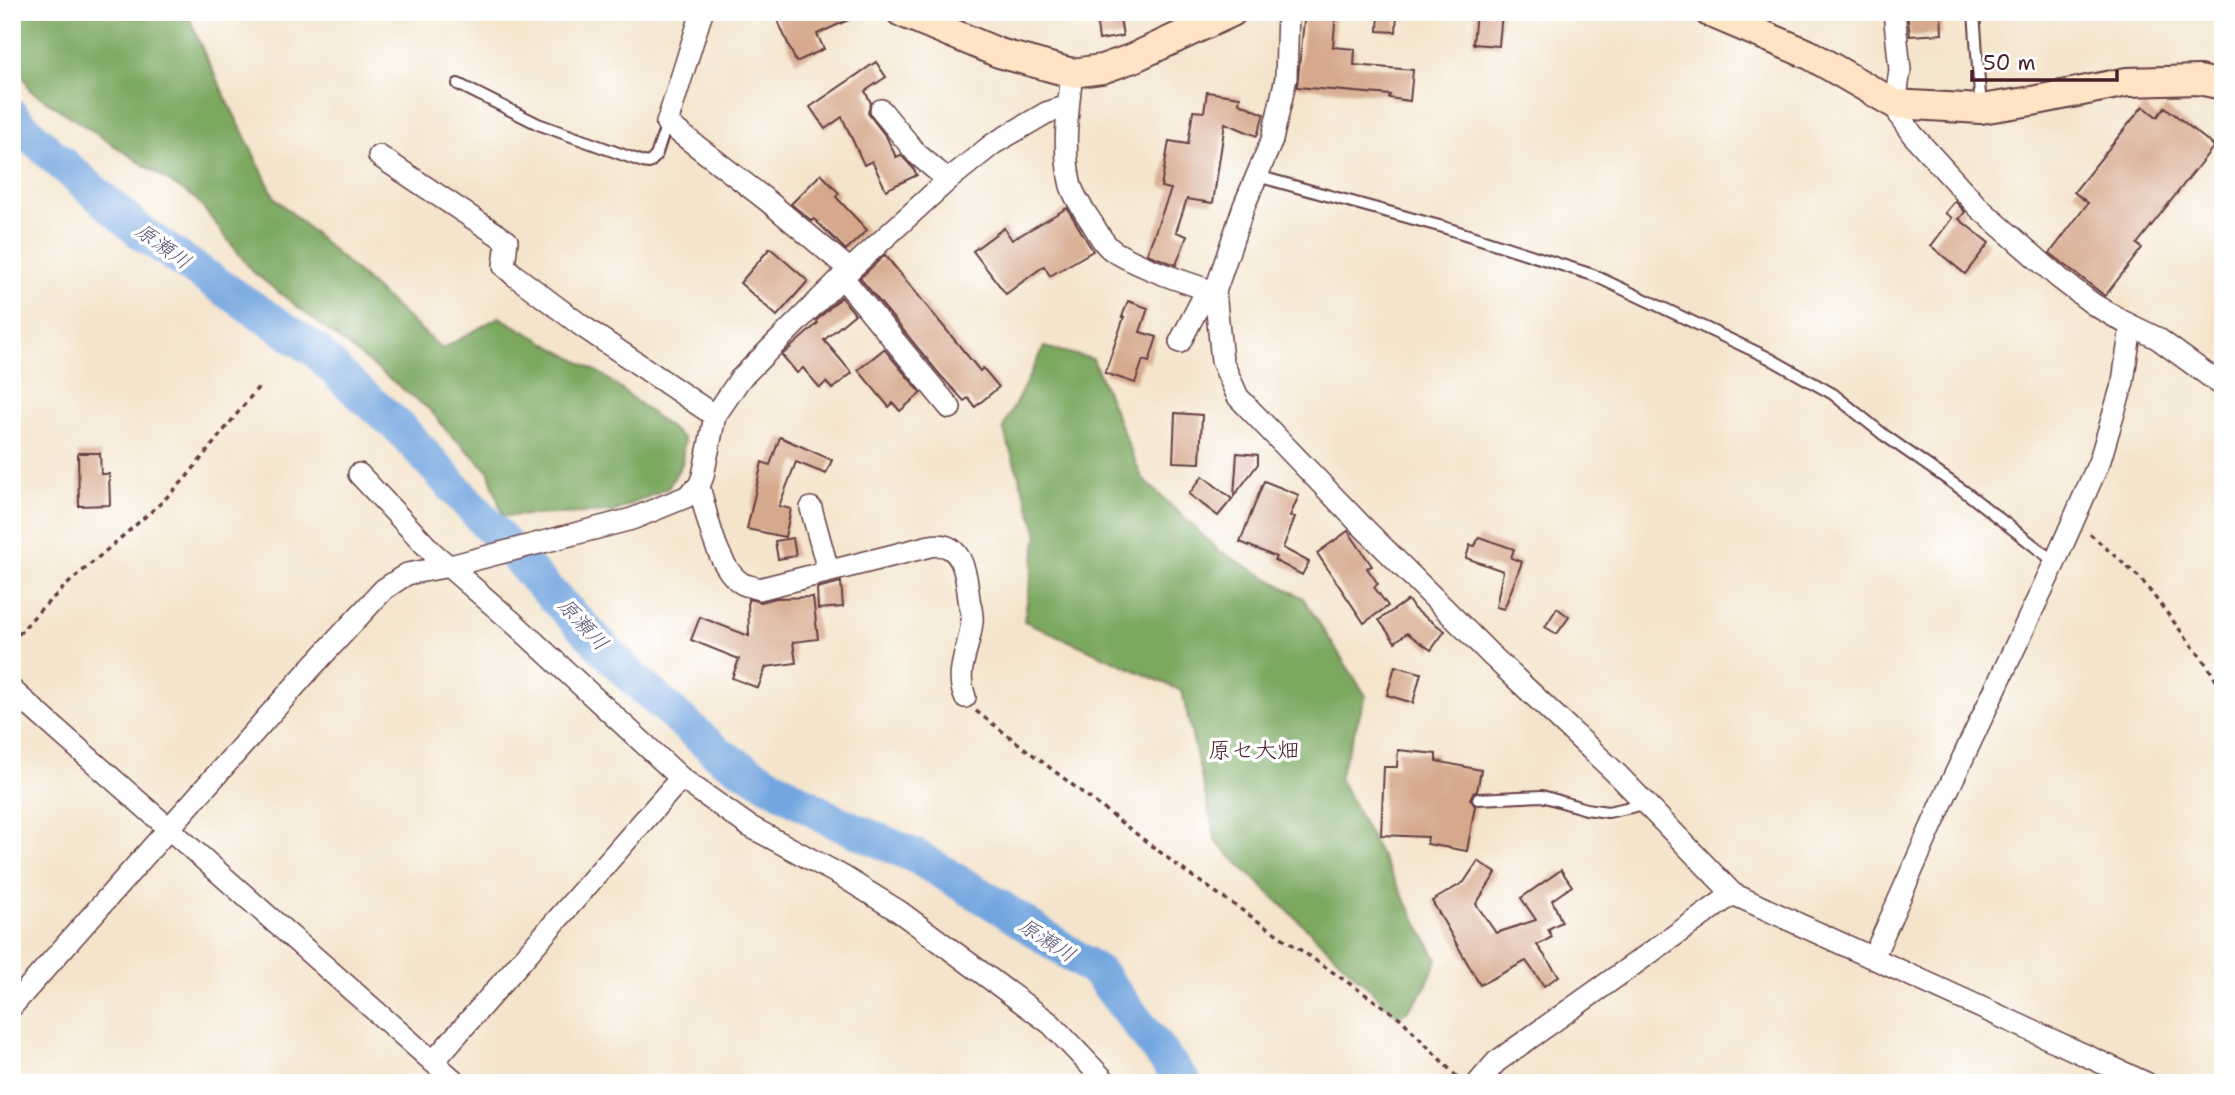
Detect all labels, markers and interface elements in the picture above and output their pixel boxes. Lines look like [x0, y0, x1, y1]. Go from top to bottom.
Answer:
scale bar [1972, 38, 2118, 82]
text: 50 m [1983, 49, 2036, 77]
water label: 原瀬川 [129, 216, 197, 276]
water label: 原瀬川 [551, 591, 615, 657]
district label: 原セ大畑 [1208, 735, 1300, 765]
water label: 原瀬川 [1013, 911, 1081, 969]

